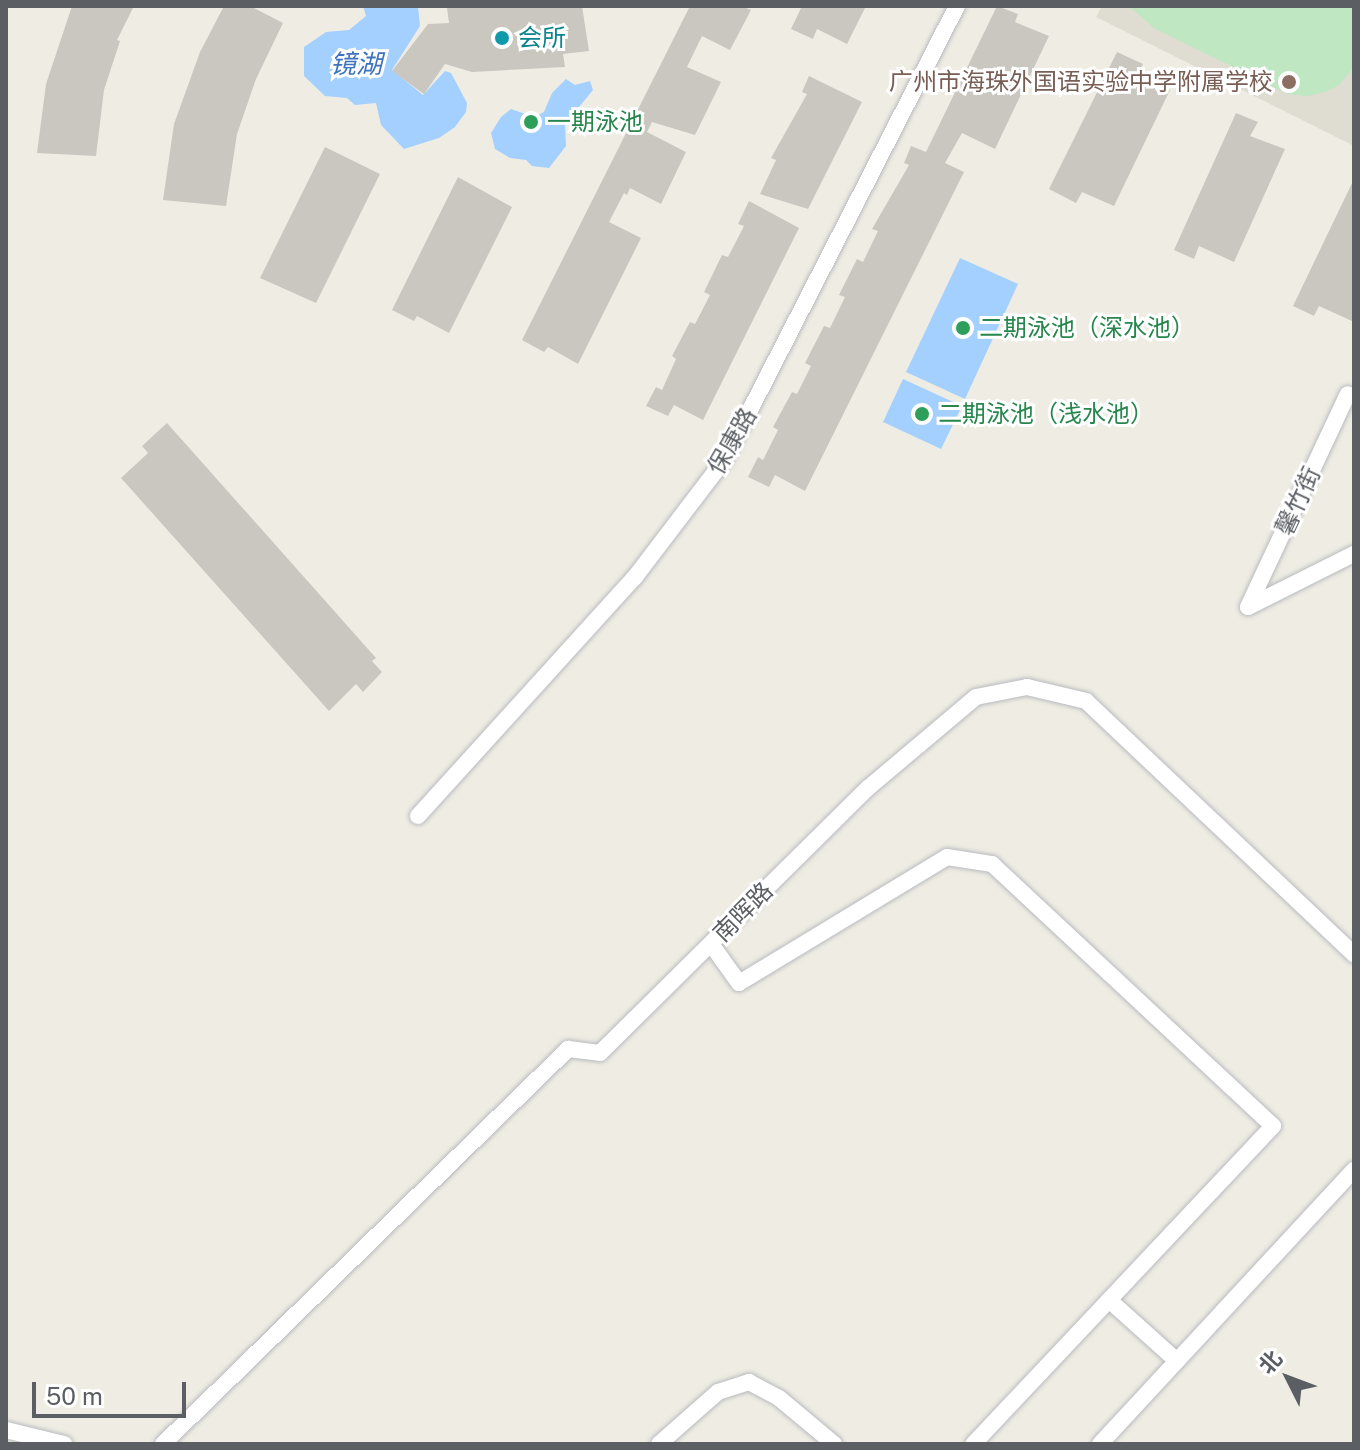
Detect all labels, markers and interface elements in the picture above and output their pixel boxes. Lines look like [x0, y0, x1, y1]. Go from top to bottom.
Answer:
place label: 会所 [518, 24, 566, 52]
marker: 会所 [493, 29, 511, 47]
water label: 镜湖 [330, 48, 382, 80]
place label: 广州市海珠外国语实验中学附属学校 [889, 68, 1273, 96]
marker: 广州市海珠外国语实验中学附属学校 [1280, 73, 1298, 91]
place label: 一期泳池 [547, 108, 643, 136]
marker: 一期泳池 [522, 113, 540, 131]
place label: 二期泳池（深水池） [979, 314, 1195, 342]
marker: 二期泳池（深水池） [954, 319, 972, 337]
place label: 二期泳池（浅水池） [938, 400, 1154, 428]
street label: 保康路 [702, 403, 762, 479]
marker: 二期泳池（浅水池） [913, 405, 931, 423]
street label: 馨竹街 [1270, 462, 1326, 540]
street label: 南晖路 [707, 876, 779, 948]
north arrow [1248, 1338, 1328, 1418]
text: 北 [1253, 1345, 1287, 1379]
scale bar [36, 1366, 190, 1416]
text: 50 m [46, 1382, 103, 1410]

